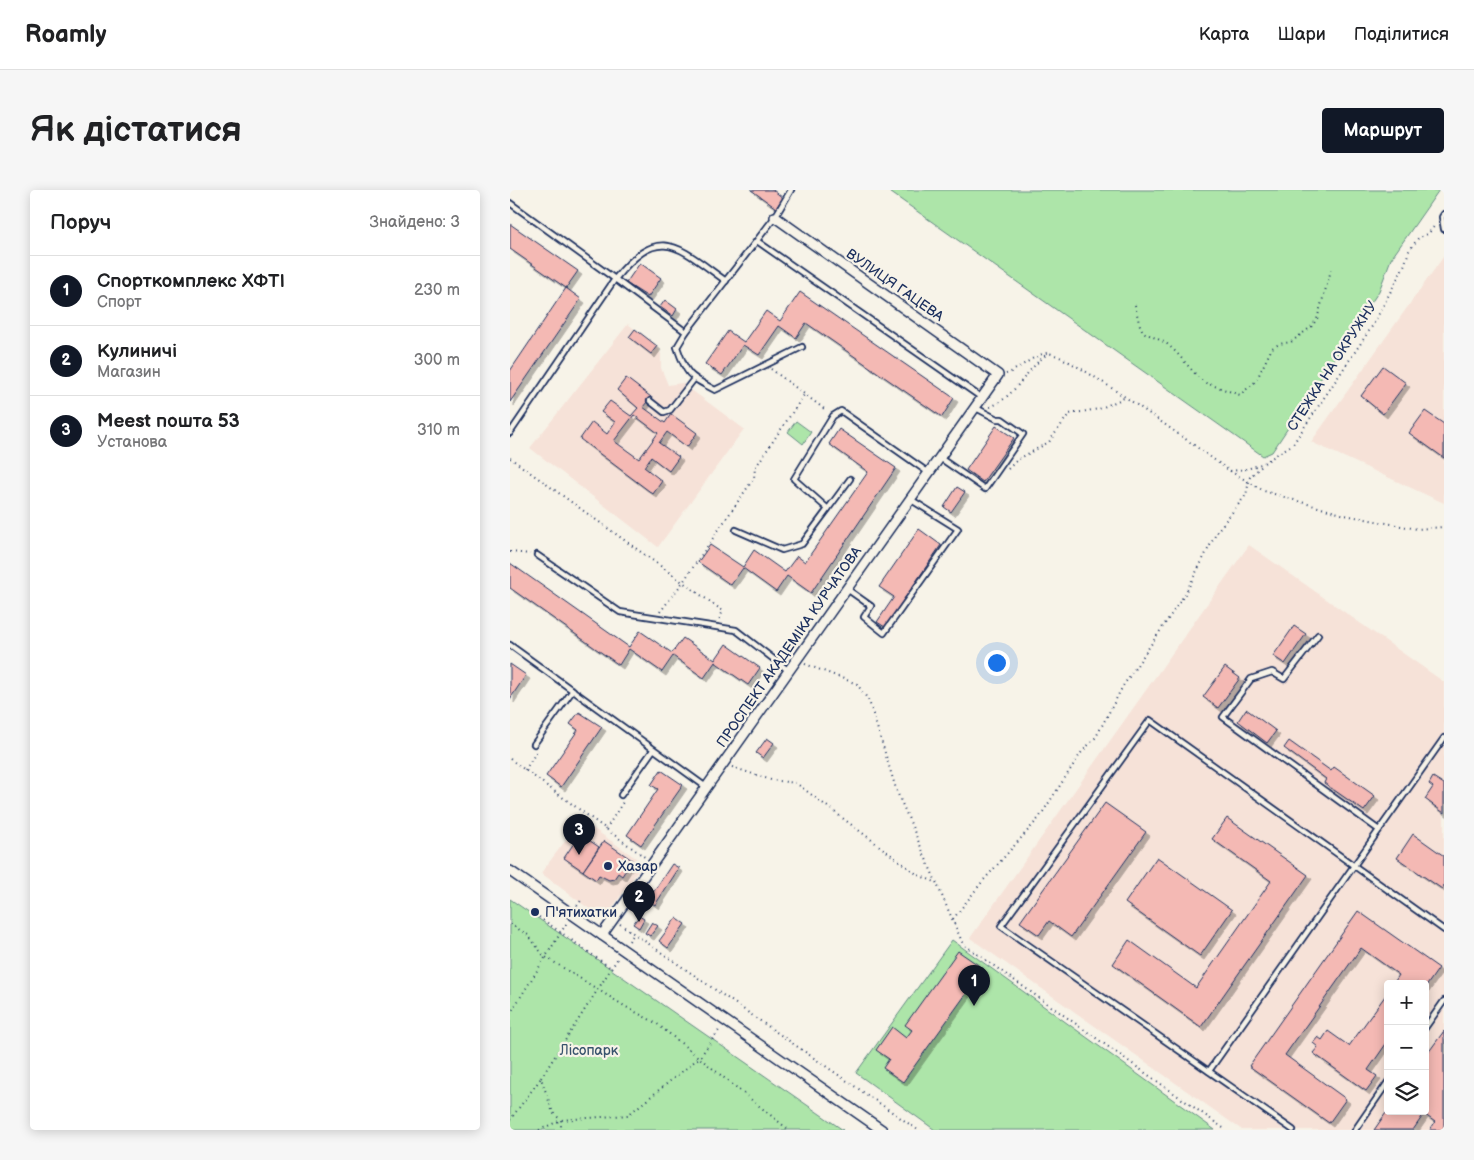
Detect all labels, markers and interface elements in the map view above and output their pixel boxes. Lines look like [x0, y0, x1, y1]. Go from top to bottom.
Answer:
text: Roamly [25, 20, 106, 49]
text: Карта [1199, 24, 1249, 45]
text: Шари [1277, 24, 1326, 45]
text: Поділитися [1354, 24, 1449, 45]
button: Маршрут [1322, 108, 1444, 153]
text: Як дістатися [30, 109, 242, 152]
text: Поруч [50, 210, 111, 235]
text: Знайдено: 3 [370, 213, 460, 232]
street label: ВУЛИЦЯ ГАЦЕВА [843, 245, 947, 325]
text: Спорткомплекс ХФТІ [97, 270, 285, 293]
text: 1 [63, 281, 69, 300]
text: 230 m [414, 281, 460, 300]
text: Спорт [97, 293, 142, 312]
street label: СТЕЖКА НА ОКРУЖНУ [1284, 298, 1380, 434]
text: Кулиничі [97, 340, 177, 363]
text: 2 [61, 351, 71, 370]
text: 300 m [414, 351, 460, 370]
text: Магазин [97, 363, 161, 382]
text: Meest пошта 53 [97, 410, 240, 433]
text: 3 [61, 421, 71, 440]
text: 310 m [417, 421, 460, 440]
text: Установа [97, 433, 167, 452]
street label: ПРОСПЕКТ АКАДЕМІКА КУРЧАТОВА [713, 543, 865, 751]
your location [984, 650, 1010, 676]
pin: 3 [563, 814, 595, 855]
place label: Хазар [618, 858, 658, 875]
marker: Хазар [602, 860, 614, 872]
pin: 2 [623, 881, 655, 922]
place label: П'ятихатки [545, 904, 617, 921]
marker: П'ятихатки [529, 906, 541, 918]
pin: 1 [958, 965, 990, 1006]
map controls [1384, 980, 1429, 1115]
button: + [1384, 980, 1429, 1025]
button: − [1384, 1025, 1429, 1070]
park label: Лісопарк [559, 1042, 619, 1059]
button: layers [1384, 1070, 1429, 1115]

